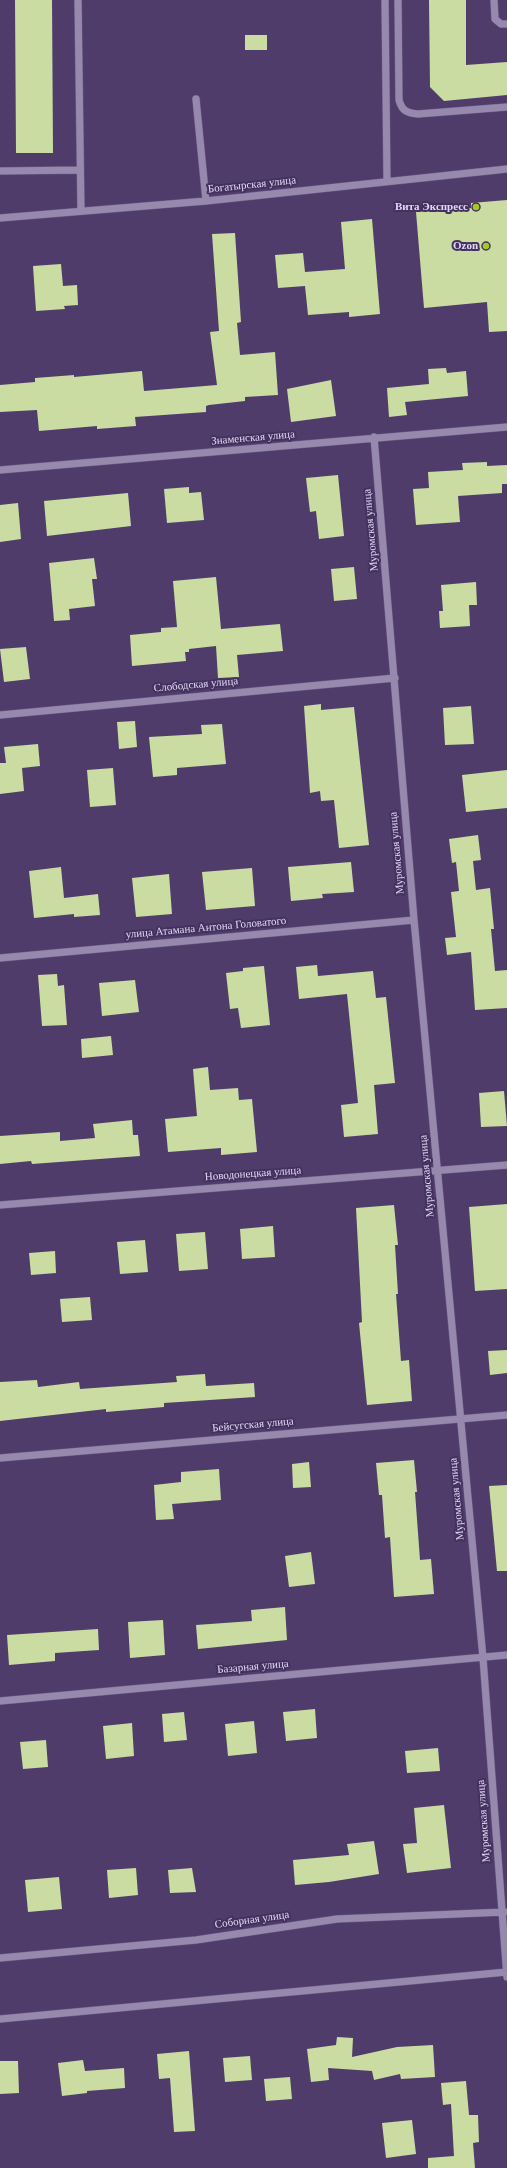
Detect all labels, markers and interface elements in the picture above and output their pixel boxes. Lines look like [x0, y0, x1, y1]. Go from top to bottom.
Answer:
street label: Богатырская улица [207, 174, 297, 196]
place label: Вита Экспресс [395, 200, 468, 214]
marker: Вита Экспресс [471, 202, 481, 212]
place label: Ozon [453, 239, 478, 253]
marker: Ozon [481, 241, 491, 251]
street label: Знаменская улица [211, 428, 295, 448]
street label: Муромская улица [361, 488, 381, 572]
street label: Слободская улица [153, 675, 239, 695]
street label: Муромская улица [387, 811, 407, 895]
street label: улица Атамана Антона Головатого [125, 914, 287, 942]
street label: Муромская улица [417, 1134, 437, 1218]
street label: Новодонецкая улица [204, 1164, 302, 1184]
street label: Бейсугская улица [212, 1415, 294, 1435]
street label: Муромская улица [447, 1457, 467, 1541]
street label: Базарная улица [217, 1657, 289, 1677]
street label: Муромская улица [475, 1779, 493, 1863]
street label: Соборная улица [214, 1908, 290, 1932]

